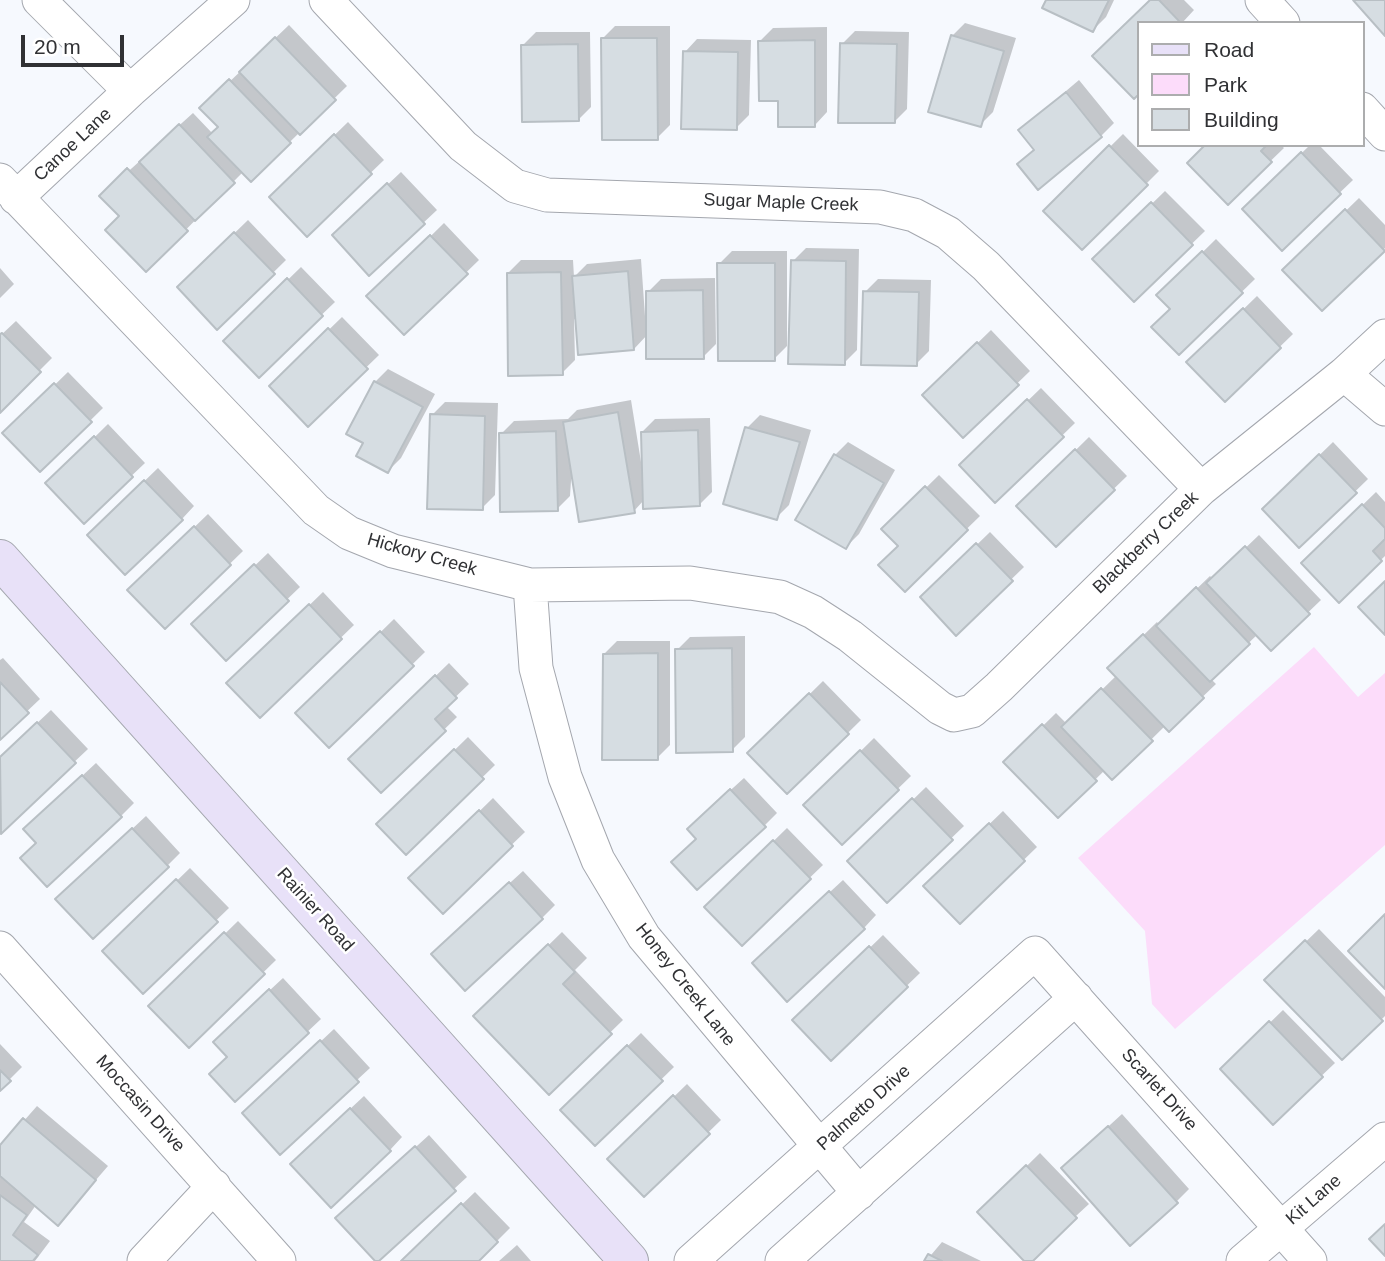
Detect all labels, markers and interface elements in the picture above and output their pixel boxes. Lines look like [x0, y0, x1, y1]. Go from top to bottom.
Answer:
scale bar [24, 21, 128, 65]
legend [1136, 21, 1364, 147]
text: 20 m [34, 35, 81, 58]
text: Road [1204, 38, 1254, 61]
text: Park [1204, 73, 1247, 96]
street label: Canoe Lane [30, 104, 116, 186]
text: Building [1204, 108, 1279, 131]
street label: Sugar Maple Creek [703, 190, 859, 216]
street label: Blackberry Creek [1089, 487, 1203, 599]
street label: Hickory Creek [365, 529, 479, 581]
street label: Rainier Road [272, 864, 358, 956]
street label: Honey Creek Lane [630, 919, 740, 1051]
street label: Scarlet Drive [1117, 1044, 1201, 1136]
street label: Moccasin Drive [91, 1051, 189, 1157]
street label: Palmetto Drive [813, 1060, 915, 1156]
street label: Kit Lane [1282, 1170, 1346, 1230]

